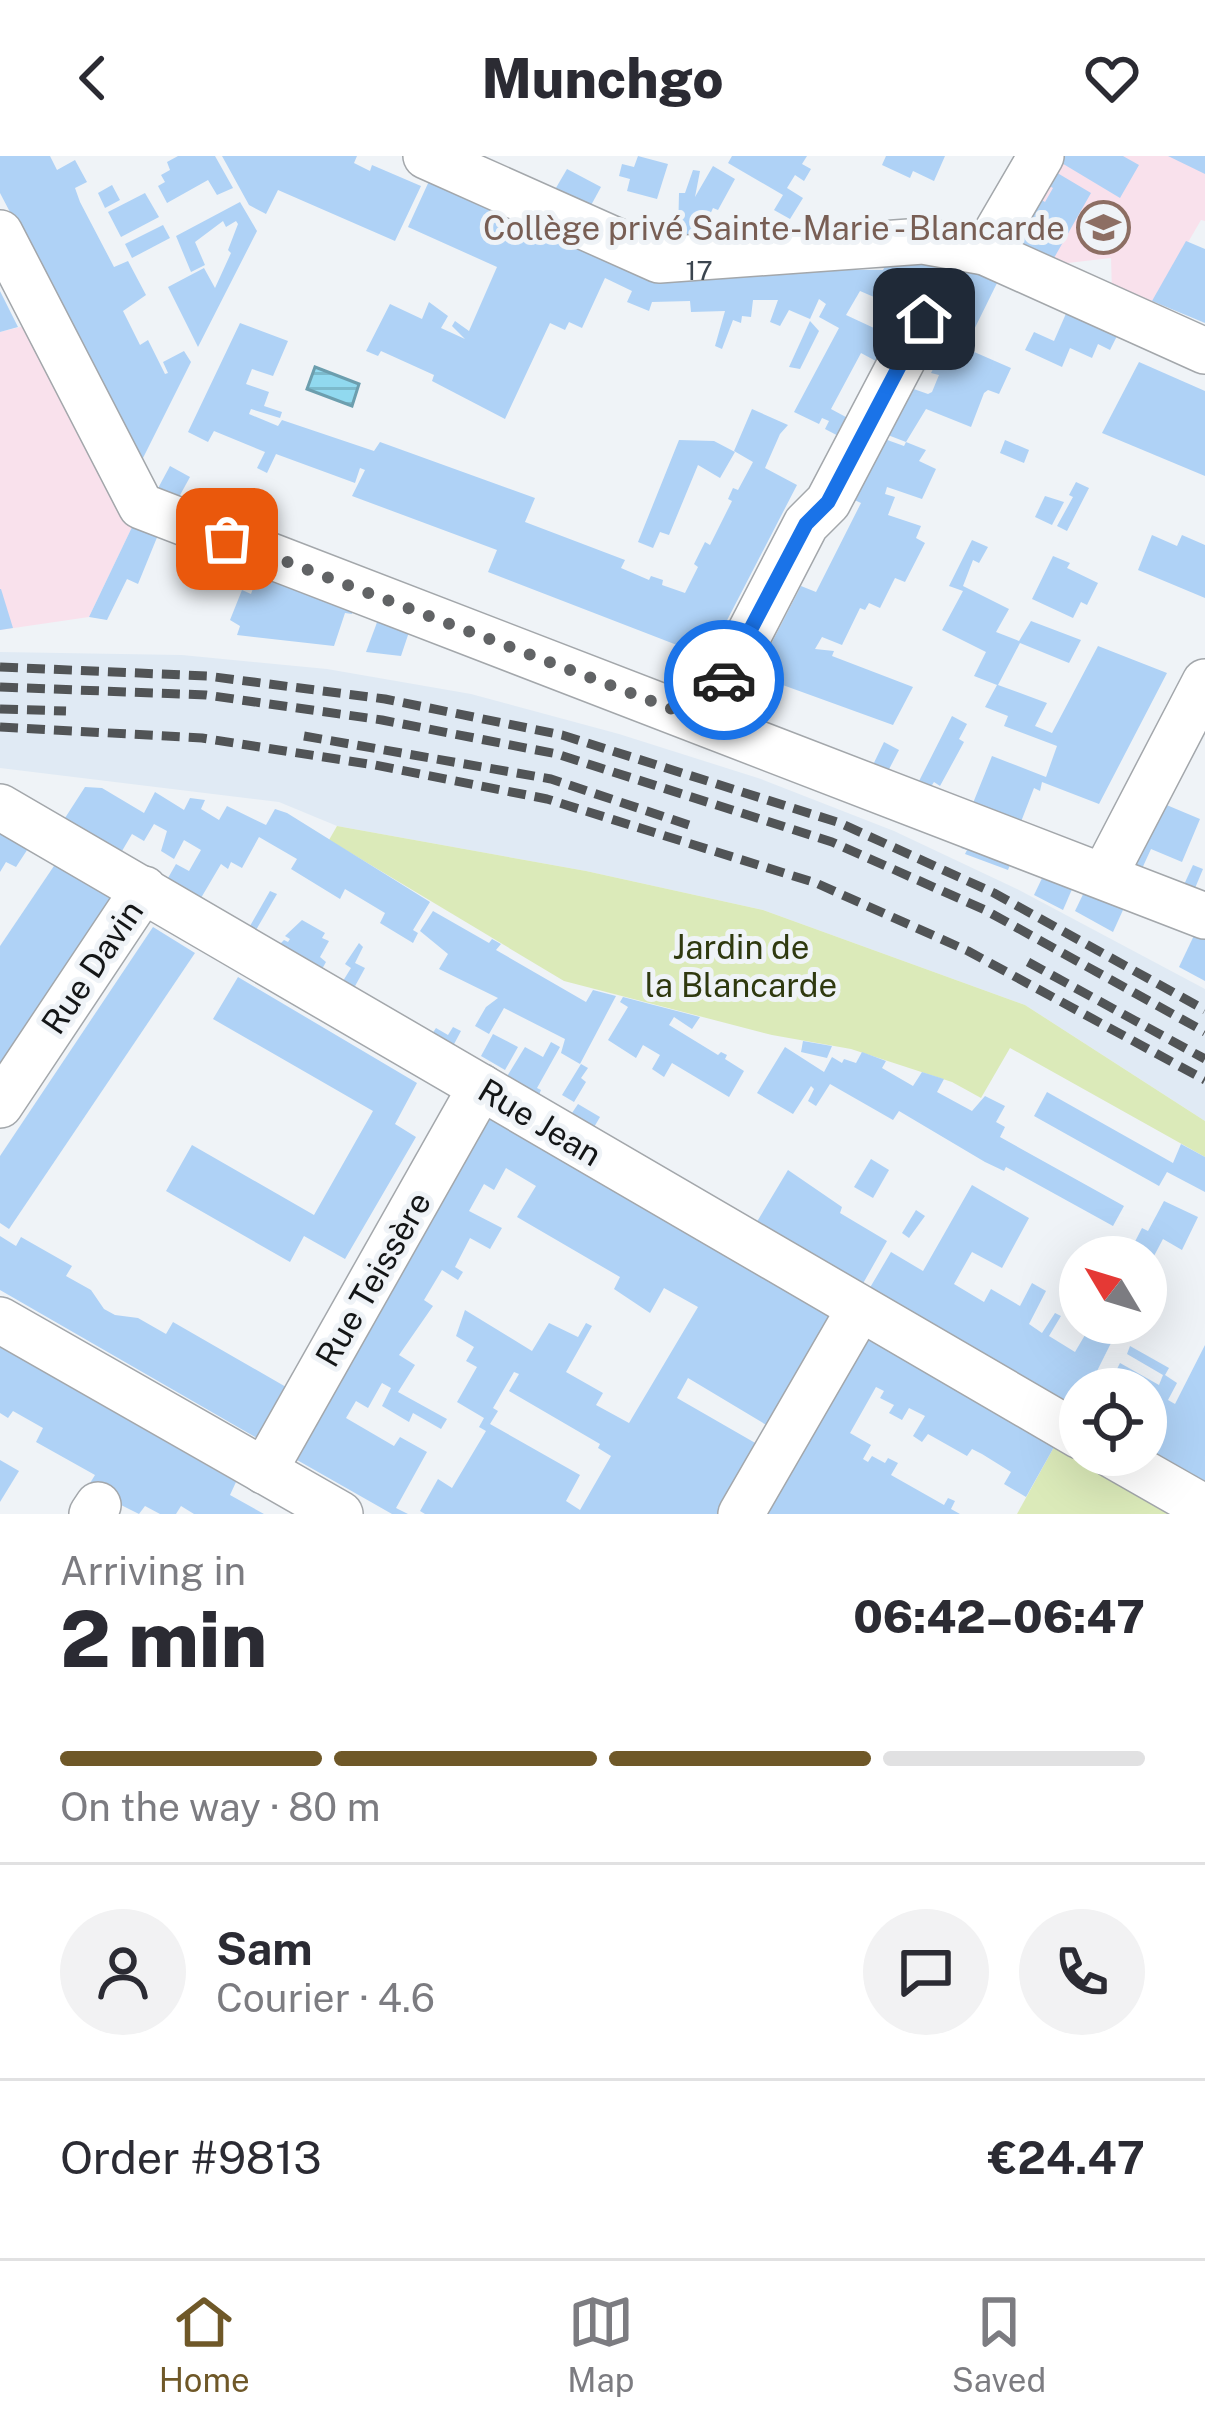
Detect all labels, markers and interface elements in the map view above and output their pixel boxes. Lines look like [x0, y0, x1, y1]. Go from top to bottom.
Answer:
icon: back [60, 45, 126, 111]
icon: heart [1079, 45, 1145, 111]
text: Munchgo [481, 47, 724, 110]
school or university icon: Collège privé Sainte-Marie - Blancarde [1076, 200, 1132, 256]
place label: Collège privé Sainte-Marie - Blancarde [483, 209, 1065, 247]
house number: 17 [685, 254, 713, 286]
pin [873, 268, 975, 370]
icon: home [891, 286, 957, 352]
pin [176, 488, 278, 590]
icon: bag [194, 506, 260, 572]
courier [664, 620, 784, 740]
icon: car [691, 647, 757, 713]
street label: Rue Davin [34, 893, 150, 1041]
park label: Jardin de la Blancarde [645, 928, 837, 1004]
street label: Rue Jean [472, 1071, 608, 1173]
street label: Rue Teissère [308, 1185, 438, 1373]
north arrow [1059, 1236, 1167, 1344]
map controls [1059, 1236, 1167, 1476]
button: locate [1059, 1368, 1167, 1476]
text: Arriving in [60, 1548, 246, 1594]
text: 06:42–06:47 [853, 1590, 1145, 1643]
text: 2 min [60, 1593, 267, 1685]
text: On the way · 80 m [60, 1784, 380, 1830]
button: person [60, 1909, 186, 2035]
button: chat [863, 1909, 989, 2035]
button: phone [1019, 1909, 1145, 2035]
text: Sam [216, 1922, 313, 1975]
text: Courier · 4.6 [216, 1975, 435, 2021]
text: Order #9813 [60, 2131, 322, 2184]
text: €24.47 [988, 2131, 1145, 2184]
tab: Home [159, 2289, 250, 2399]
tab: Map [567, 2289, 634, 2399]
tab: Saved [952, 2289, 1046, 2399]

